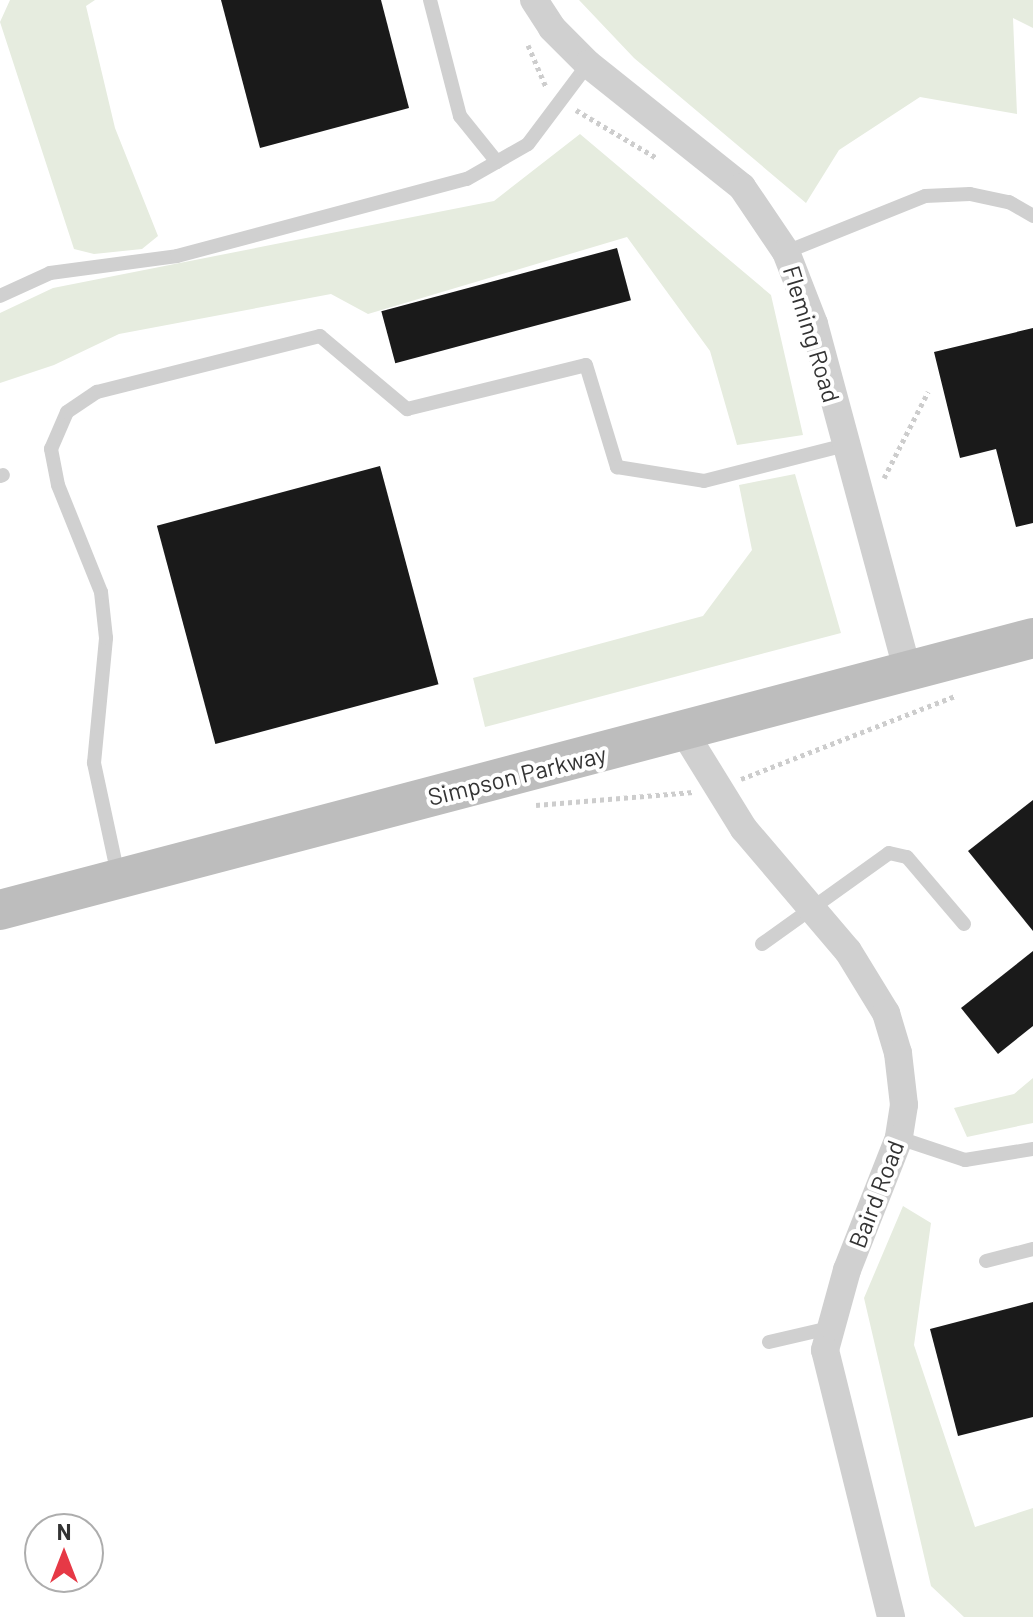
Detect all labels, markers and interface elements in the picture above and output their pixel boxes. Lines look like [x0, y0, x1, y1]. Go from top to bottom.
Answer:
street label: Fleming Road [778, 262, 846, 406]
street label: Simpson Parkway [425, 739, 609, 811]
street label: Baird Road [842, 1136, 910, 1252]
north arrow [24, 1513, 104, 1593]
text: N [57, 1518, 71, 1544]

